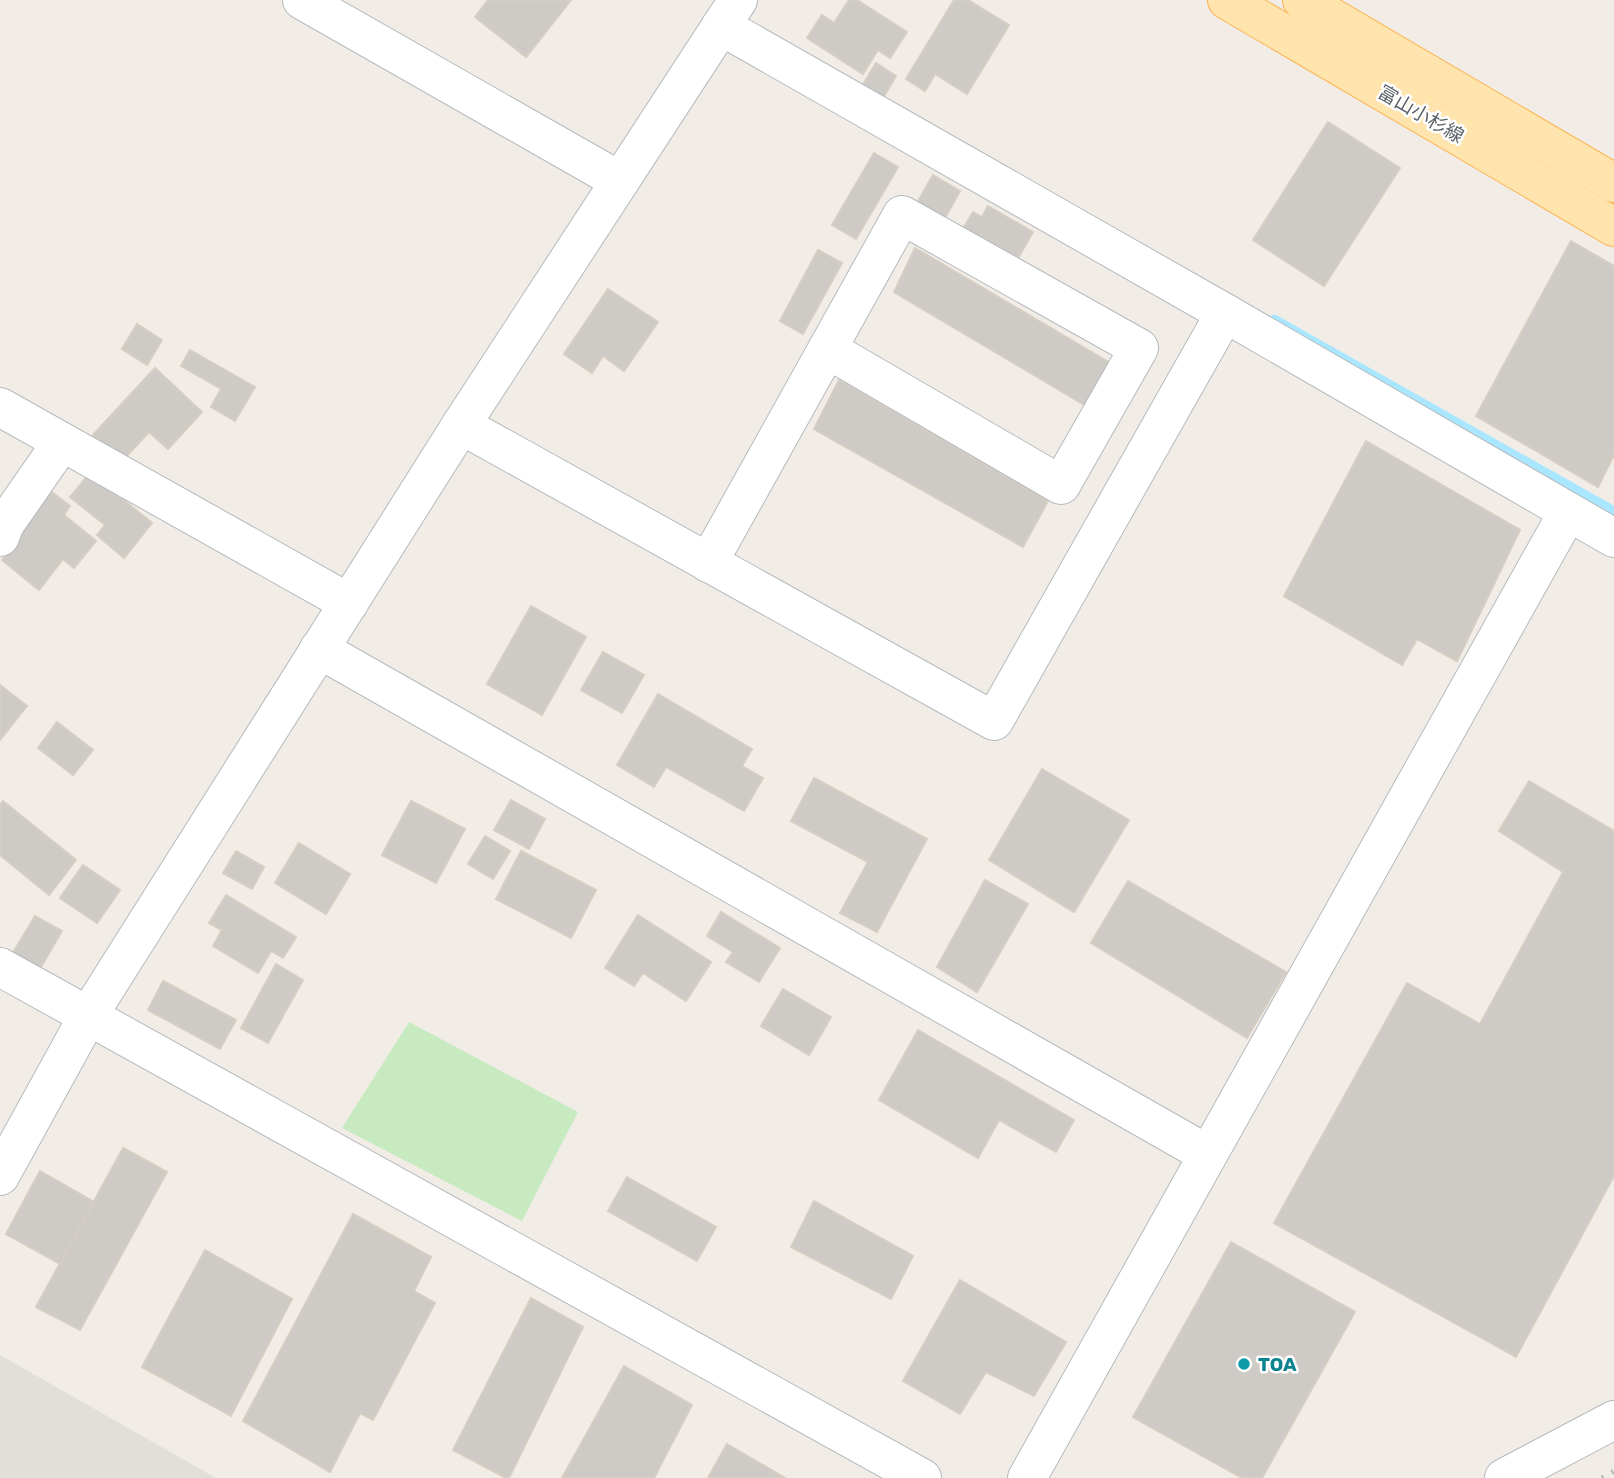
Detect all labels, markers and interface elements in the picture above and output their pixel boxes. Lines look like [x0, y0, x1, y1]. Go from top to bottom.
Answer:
street label: 富山小杉線 [1374, 80, 1468, 148]
place label: TOA [1258, 1353, 1297, 1376]
marker: TOA [1236, 1356, 1252, 1372]

